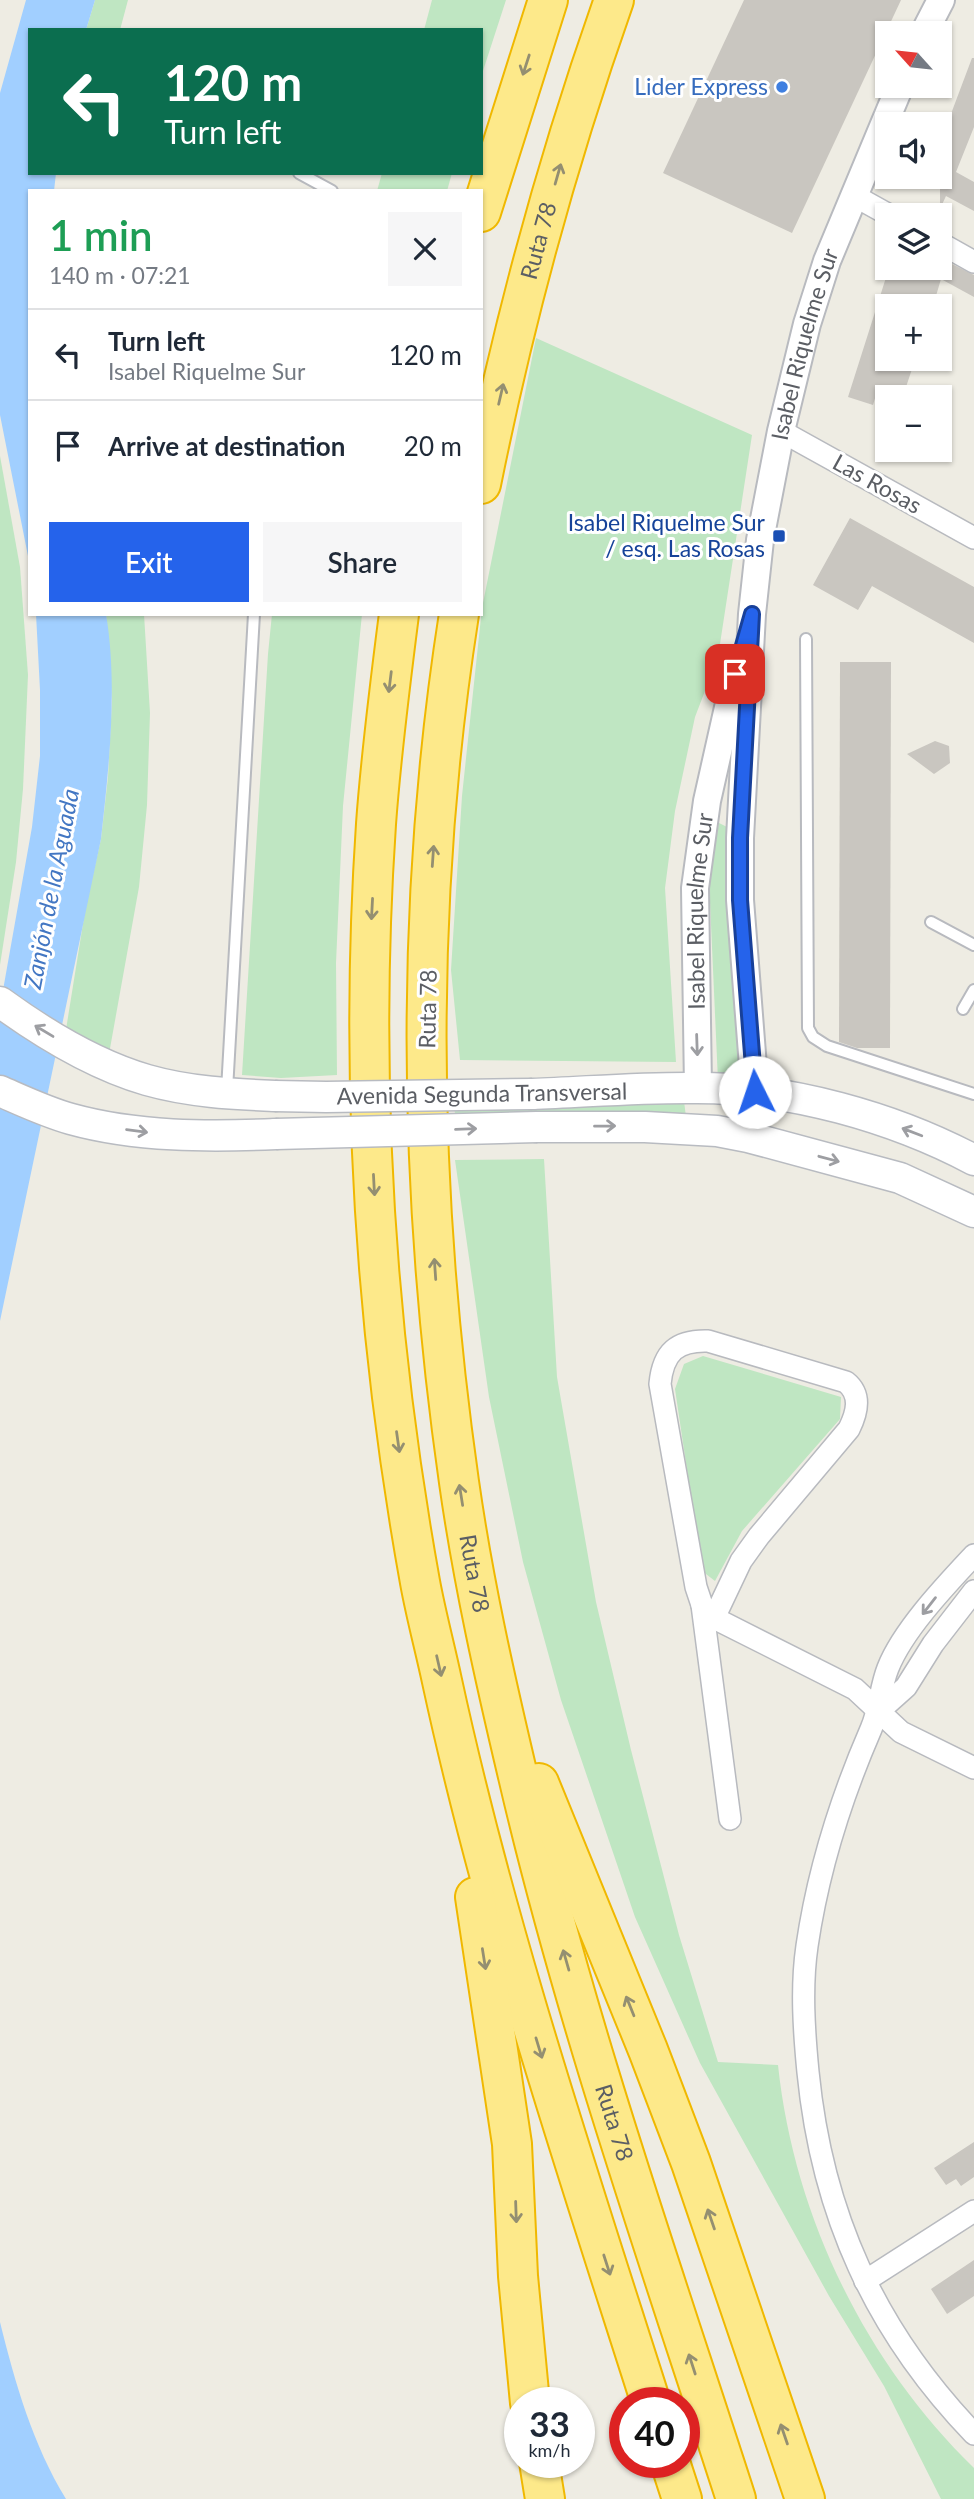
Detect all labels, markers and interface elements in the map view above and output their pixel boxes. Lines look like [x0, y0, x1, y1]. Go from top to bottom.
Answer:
north arrow [875, 21, 952, 98]
map controls [875, 21, 952, 462]
text: 120 m [164, 53, 302, 111]
one-way arrow [519, 53, 532, 75]
icon: left [49, 56, 140, 147]
place label: Lider Express [634, 72, 768, 100]
marker: Lider Express [774, 79, 790, 95]
text: Turn left [164, 112, 281, 151]
button: sound [875, 112, 952, 189]
one-way arrow [552, 163, 565, 185]
street label: Ruta 78 [514, 199, 562, 282]
button: layers [875, 203, 952, 280]
text: 1 min [49, 210, 153, 260]
button: close [388, 212, 462, 286]
street label: Isabel Riquelme Sur [765, 243, 844, 442]
text: 140 m · 07:21 [49, 261, 191, 289]
button: + [875, 294, 952, 371]
text: Turn left [108, 325, 205, 357]
icon: left [49, 336, 87, 374]
text: 120 m [389, 339, 462, 371]
text: Isabel Riquelme Sur [108, 357, 305, 385]
one-way arrow [494, 383, 508, 406]
button: − [875, 385, 952, 462]
icon: arrive [49, 427, 87, 465]
text: Arrive at destination [108, 430, 345, 462]
text: 20 m [404, 430, 462, 462]
street label: Las Rosas [828, 447, 927, 519]
place label: Isabel Riquelme Sur / esq. Las Rosas [568, 508, 766, 562]
button: Exit [49, 522, 249, 602]
button: Share [263, 522, 462, 602]
marker: Isabel Riquelme Sur / esq. Las Rosas [771, 528, 787, 544]
pin [705, 644, 765, 704]
icon: arrive [716, 655, 754, 693]
one-way arrow [384, 670, 397, 693]
water label: Zanjón de la Aguada [17, 786, 84, 992]
street label: Isabel Riquelme Sur [680, 810, 718, 1010]
one-way arrow [427, 845, 440, 868]
one-way arrow [365, 897, 378, 920]
street label: Ruta 78 [412, 969, 442, 1049]
one-way arrow [34, 1024, 54, 1038]
one-way arrow [690, 1033, 704, 1056]
position arrow [718, 1055, 792, 1129]
street label: Avenida Segunda Transversal [336, 1076, 628, 1110]
one-way arrow [594, 1120, 617, 1133]
one-way arrow [455, 1122, 478, 1136]
one-way arrow [901, 1124, 923, 1137]
one-way arrow [125, 1125, 148, 1138]
one-way arrow [817, 1153, 840, 1166]
one-way arrow [368, 1173, 381, 1196]
one-way arrow [429, 1257, 442, 1280]
one-way arrow [392, 1430, 405, 1453]
one-way arrow [454, 1484, 467, 1507]
street label: Ruta 78 [454, 1532, 496, 1615]
one-way arrow [922, 1597, 937, 1615]
one-way arrow [433, 1654, 446, 1677]
one-way arrow [478, 1947, 491, 1970]
one-way arrow [559, 1949, 572, 1972]
one-way arrow [623, 1996, 636, 2017]
one-way arrow [533, 2037, 546, 2059]
street label: Ruta 78 [590, 2081, 640, 2164]
one-way arrow [509, 2201, 522, 2224]
one-way arrow [703, 2208, 716, 2230]
one-way arrow [601, 2254, 614, 2276]
one-way arrow [685, 2353, 698, 2375]
speed limit sign: 40 [609, 2387, 700, 2478]
text: 33 [529, 2402, 570, 2444]
one-way arrow [777, 2424, 789, 2446]
text: km/h [528, 2439, 571, 2461]

